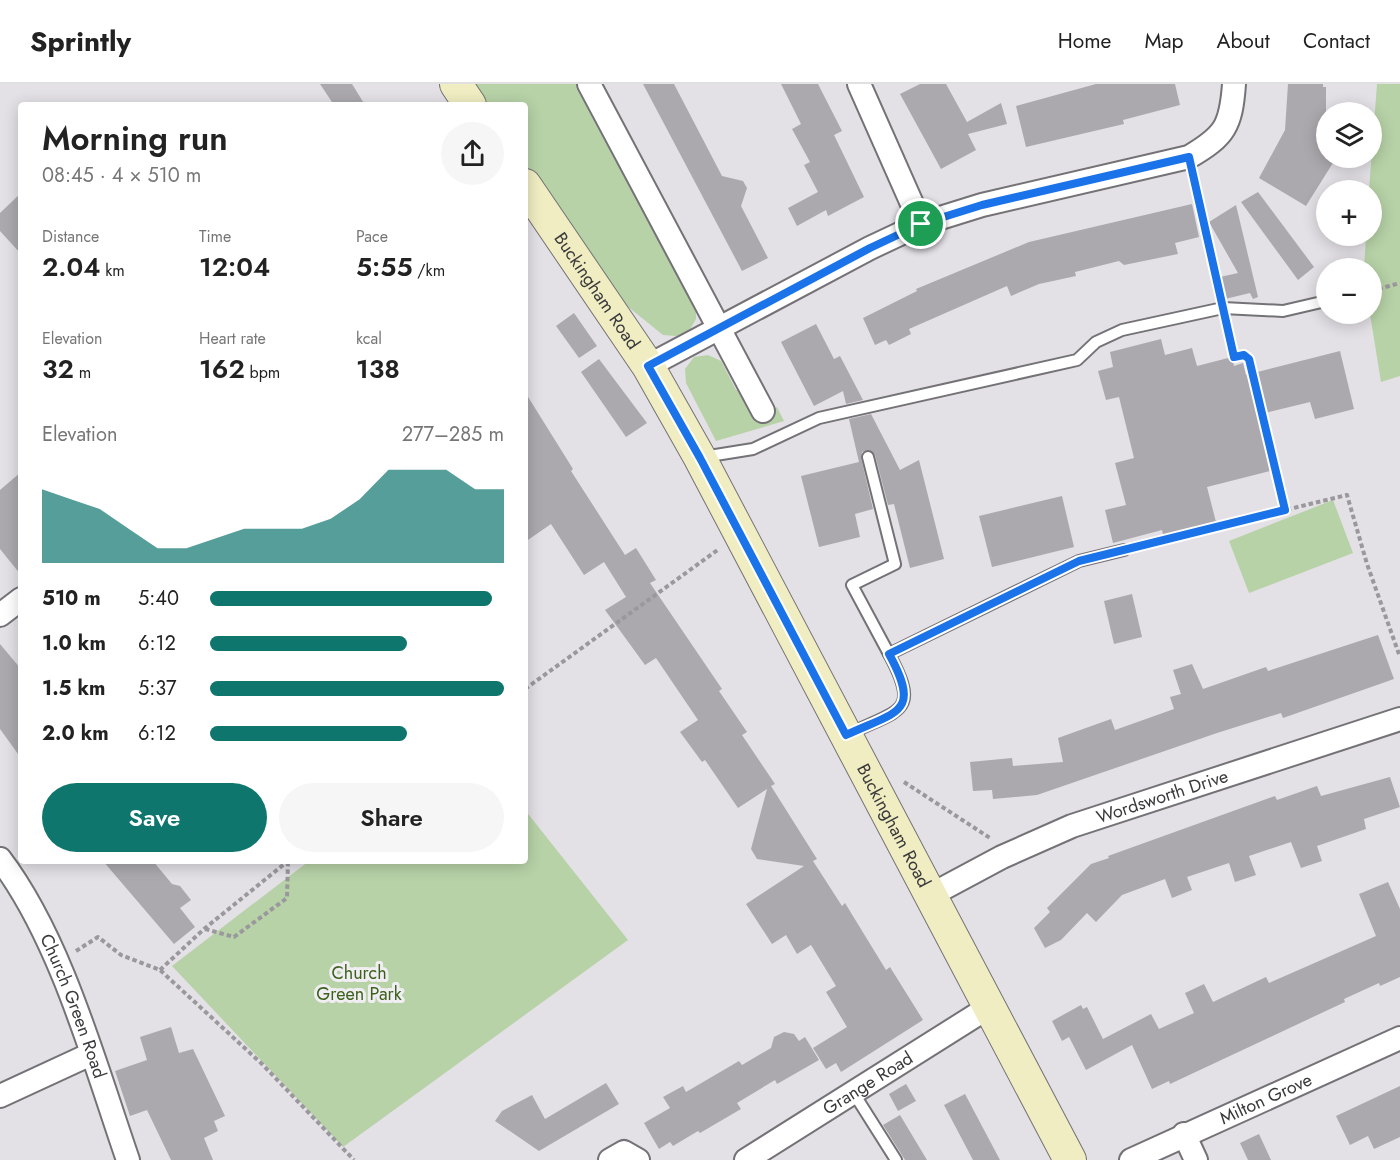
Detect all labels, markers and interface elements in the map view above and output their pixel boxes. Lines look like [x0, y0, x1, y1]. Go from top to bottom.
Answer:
text: Sprintly [30, 21, 131, 62]
text: Home [1058, 26, 1111, 56]
text: Map [1144, 26, 1184, 56]
text: About [1217, 26, 1270, 56]
text: Contact [1303, 26, 1370, 56]
map controls [1316, 102, 1382, 324]
button: layers [1316, 102, 1382, 168]
text: Morning run [42, 115, 228, 162]
button: share [441, 122, 504, 185]
text: 08:45 · 4 × 510 m [42, 161, 201, 190]
button: + [1316, 180, 1382, 246]
pin [895, 198, 946, 249]
icon: arrive [904, 207, 937, 240]
text: Distance [42, 225, 99, 248]
text: Time [199, 225, 231, 248]
text: Pace [356, 225, 388, 248]
street label: Buckingham Road [548, 227, 646, 355]
text: 2.04 [42, 248, 100, 286]
text: 12:04 [199, 248, 270, 286]
text: 5:55 [356, 248, 413, 286]
button: − [1316, 258, 1382, 324]
text: km [100, 259, 125, 282]
text: /km [413, 259, 445, 282]
text: Elevation [42, 327, 102, 350]
text: Heart rate [199, 327, 266, 350]
text: kcal [356, 327, 382, 350]
text: 32 [42, 350, 74, 388]
text: 162 [199, 350, 245, 388]
text: 138 [356, 350, 400, 388]
text: m [74, 361, 91, 384]
text: bpm [245, 361, 280, 384]
text: Elevation [42, 420, 117, 449]
text: 277–285 m [402, 420, 504, 449]
text: 510 m [42, 584, 101, 613]
text: 5:40 [138, 584, 179, 613]
text: 1.0 km [42, 629, 106, 658]
text: 6:12 [138, 629, 176, 658]
text: 1.5 km [42, 674, 105, 703]
text: 5:37 [138, 674, 176, 703]
text: 2.0 km [42, 719, 109, 748]
text: 6:12 [138, 719, 176, 748]
street label: Buckingham Road [850, 759, 937, 892]
street label: Wordsworth Drive [1093, 763, 1231, 830]
button: Save [42, 783, 267, 852]
button: Share [279, 783, 504, 852]
street label: Church Green Road [34, 929, 113, 1082]
park label: Church Green Park [316, 960, 402, 1007]
street label: Grange Road [818, 1045, 918, 1121]
street label: Milton Grove [1215, 1067, 1316, 1131]

